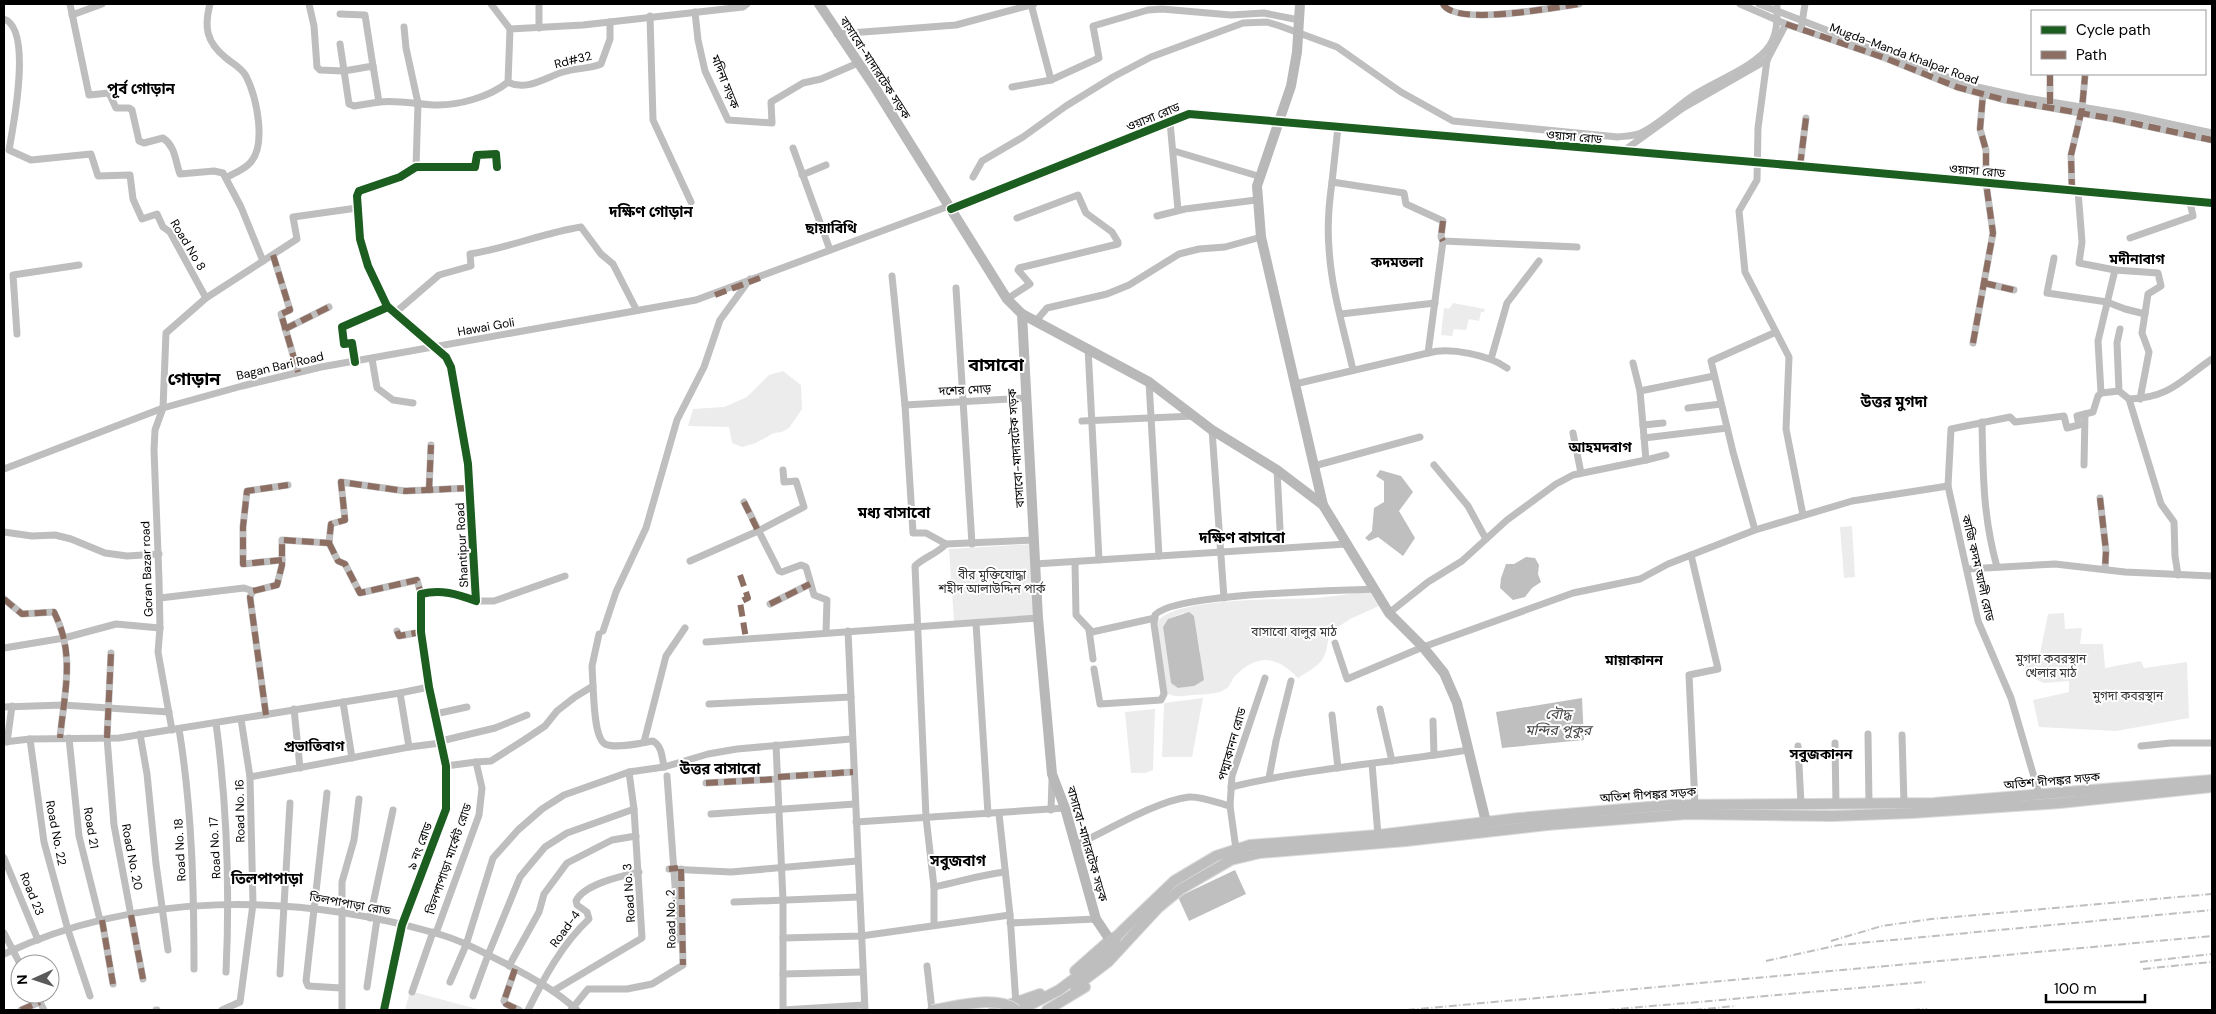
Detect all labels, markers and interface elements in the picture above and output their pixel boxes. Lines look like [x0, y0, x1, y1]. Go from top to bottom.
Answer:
legend [2031, 10, 2206, 75]
street label: বাসাবো-মাদারটেক সড়ক [835, 13, 914, 123]
street label: Mugda-Manda Khalpar Road [1827, 20, 1981, 88]
text: Cycle path [2076, 20, 2151, 40]
text: Path [2076, 45, 2107, 65]
street label: Rd#32 [553, 48, 593, 72]
street label: মদিনা সড়ক [707, 52, 743, 111]
district label: পূর্ব গোড়ান [107, 79, 176, 99]
street label: ওয়াসা রোড [1124, 99, 1183, 135]
street label: ওয়াসা রোড [1545, 127, 1603, 147]
street label: ওয়াসা রোড [1948, 161, 2006, 181]
district label: দক্ষিণ গোড়ান [608, 202, 694, 222]
street label: Road No 8 [166, 216, 210, 274]
district label: ছায়াবিথি [804, 219, 857, 237]
district label: মদীনাবাগ [2108, 250, 2165, 268]
district label: কদমতলা [1370, 253, 1424, 271]
street label: Hawai Goli [456, 314, 516, 340]
street label: Bagan Bari Road [235, 348, 325, 384]
district label: বাসাবো [967, 353, 1025, 377]
district label: গোড়ান [167, 367, 221, 391]
street label: দশের মোড় [937, 381, 992, 399]
street label: বাসাবো-মাদারটেক সড়ক [1004, 388, 1028, 509]
district label: উত্তর মুগদা [1860, 392, 1928, 412]
district label: আহমদবাগ [1567, 438, 1632, 456]
street label: Shantipur Road [452, 502, 472, 588]
district label: মধ্য বাসাবো [857, 503, 931, 523]
street label: কাজি কদম আলী রোড [1958, 512, 1998, 623]
street label: Goran Bazar road [137, 521, 157, 617]
district label: দক্ষিণ বাসাবো [1198, 528, 1286, 548]
park label: বীর মুক্তিযোদ্ধা শহীদ আলাউদ্দিন পার্ক [938, 567, 1046, 597]
park label: বাসাবো বালুর মাঠ [1250, 624, 1337, 640]
district label: মায়াকানন [1604, 651, 1663, 669]
park label: মুগদা কবরস্থান খেলার মাঠ [2015, 651, 2087, 681]
park label: মুগদা কবরস্থান [2092, 688, 2164, 704]
street label: পদ্মাকানন রোড [1214, 705, 1250, 782]
water label: বৌদ্ধ মন্দির পুকুর [1525, 705, 1594, 739]
district label: প্রভাতিবাগ [284, 737, 345, 755]
district label: সবুজকানন [1789, 745, 1853, 763]
district label: উত্তর বাসাবো [679, 759, 761, 779]
street label: অতিশ দীপঙ্কর সড়ক [2002, 769, 2101, 793]
street label: Road No. 16 [231, 779, 249, 843]
street label: বাসাবো-মাদারটেক সড়ক [1063, 784, 1111, 904]
street label: অতিশ দীপঙ্কর সড়ক [1598, 784, 1697, 806]
street label: Road No. 22 [42, 799, 70, 867]
street label: তিলপাপাড়া মার্কেট রোড [422, 801, 476, 918]
street label: Road 21 [80, 806, 102, 850]
street label: Road No. 17 [205, 816, 225, 880]
street label: Road No. 18 [170, 818, 190, 882]
street label: ৯ নং রোড [404, 820, 436, 872]
street label: Road No. 20 [118, 823, 146, 891]
district label: সবুজবাগ [929, 851, 987, 871]
street label: Road No. 3 [619, 863, 639, 923]
district label: তিলপাপাড়া [230, 869, 304, 889]
street label: Road 23 [16, 870, 48, 918]
street label: তিলপাপাড়া রোড [307, 889, 392, 919]
street label: Road No. 2 [662, 889, 680, 949]
street label: Road-4 [546, 907, 584, 951]
north arrow [10, 954, 60, 1004]
scale bar [2046, 972, 2145, 1004]
text: N [13, 974, 31, 985]
text: 100 m [2054, 979, 2097, 999]

